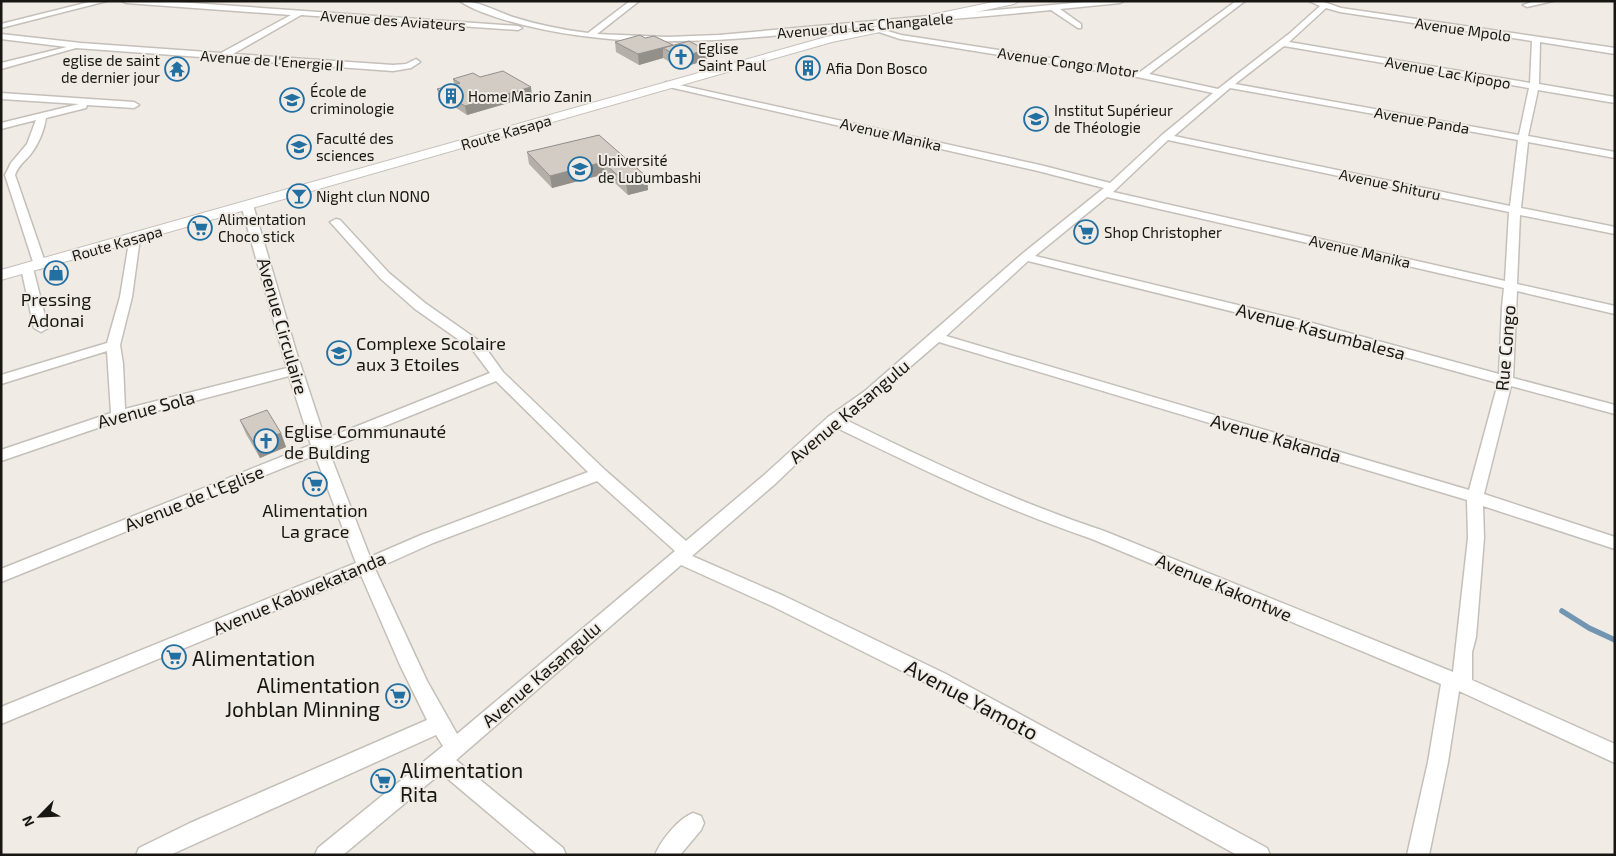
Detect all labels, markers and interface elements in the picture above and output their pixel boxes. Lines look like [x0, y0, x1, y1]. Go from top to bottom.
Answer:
street label: Avenue des Aviateurs [320, 6, 466, 34]
street label: Avenue du Lac Changalele [776, 8, 954, 42]
street label: Avenue Mpolo [1414, 13, 1512, 45]
place label: Eglise Saint Paul [698, 39, 767, 74]
street label: Avenue Congo Motor [997, 43, 1139, 81]
church icon: Eglise Saint Paul [668, 44, 694, 70]
street label: Avenue de l'Energie II [200, 46, 344, 74]
place label: eglise de saint de dernier jour [61, 51, 160, 87]
street label: Avenue Lac Kipopo [1384, 52, 1512, 92]
building icon: Afia Don Bosco [795, 55, 821, 81]
temple icon: eglise de saint de dernier jour [164, 56, 190, 82]
place label: Afia Don Bosco [826, 59, 928, 77]
place label: École de criminologie [310, 82, 394, 117]
building icon: Home Mario Zanin [438, 83, 464, 109]
school or university icon: École de criminologie [279, 87, 305, 113]
place label: Home Mario Zanin [468, 87, 592, 105]
place label: Institut Supérieur de Théologie [1054, 101, 1173, 136]
street label: Avenue Panda [1373, 103, 1471, 137]
school or university icon: Institut Supérieur de Théologie [1023, 106, 1049, 132]
street label: Route Kasapa [459, 110, 553, 154]
street label: Avenue Manika [839, 114, 943, 154]
place label: Faculté des sciences [316, 129, 394, 164]
school or university icon: Faculté des sciences [286, 134, 312, 160]
place label: Université de Lubumbashi [598, 151, 701, 186]
school or university icon: Université de Lubumbashi [567, 156, 593, 182]
street label: Avenue Shituru [1338, 164, 1442, 204]
bar icon: Night clun NONO [286, 183, 312, 209]
place label: Night clun NONO [316, 187, 430, 205]
place label: Alimentation Choco stick [218, 210, 306, 245]
supermarket icon: Alimentation Choco stick [187, 215, 213, 241]
supermarket icon: Shop Christopher [1073, 219, 1099, 245]
street label: Route Kasapa [70, 221, 164, 265]
place label: Shop Christopher [1104, 223, 1222, 241]
street label: Avenue Manika [1308, 231, 1412, 271]
street label: Avenue Circulaire [253, 255, 313, 397]
shop icon: Pressing Adonai [43, 260, 69, 286]
place label: Pressing Adonai [21, 288, 91, 331]
street label: Avenue Kasumbalesa [1234, 298, 1408, 364]
street label: Rue Congo [1490, 304, 1520, 392]
place label: Complexe Scolaire aux 3 Etoiles [356, 332, 506, 375]
school or university icon: Complexe Scolaire aux 3 Etoiles [326, 340, 352, 366]
street label: Avenue Kasangulu [784, 354, 914, 468]
street label: Avenue Sola [95, 385, 197, 433]
street label: Avenue Kakanda [1208, 409, 1344, 467]
place label: Eglise Communauté de Bulding [284, 420, 446, 463]
church icon: Eglise Communauté de Bulding [253, 428, 279, 454]
street label: Avenue de L'Eglise [121, 460, 267, 536]
supermarket icon: Alimentation La grace [302, 471, 328, 497]
place label: Alimentation La grace [262, 499, 368, 542]
street label: Avenue Kabwekatanda [209, 547, 389, 639]
street label: Avenue Kakontwe [1153, 548, 1295, 626]
street label: Avenue Kasangulu [477, 616, 605, 732]
supermarket icon: Alimentation [161, 644, 187, 670]
place label: Alimentation [192, 645, 315, 670]
street label: Avenue Yamoto [901, 653, 1043, 745]
place label: Alimentation Johblan Minning [225, 672, 380, 721]
supermarket icon: Alimentation Johblan Minning [385, 683, 411, 709]
place label: Alimentation Rita [400, 757, 523, 806]
supermarket icon: Alimentation Rita [370, 768, 396, 794]
north arrow [15, 791, 65, 841]
text: N [18, 813, 37, 830]

